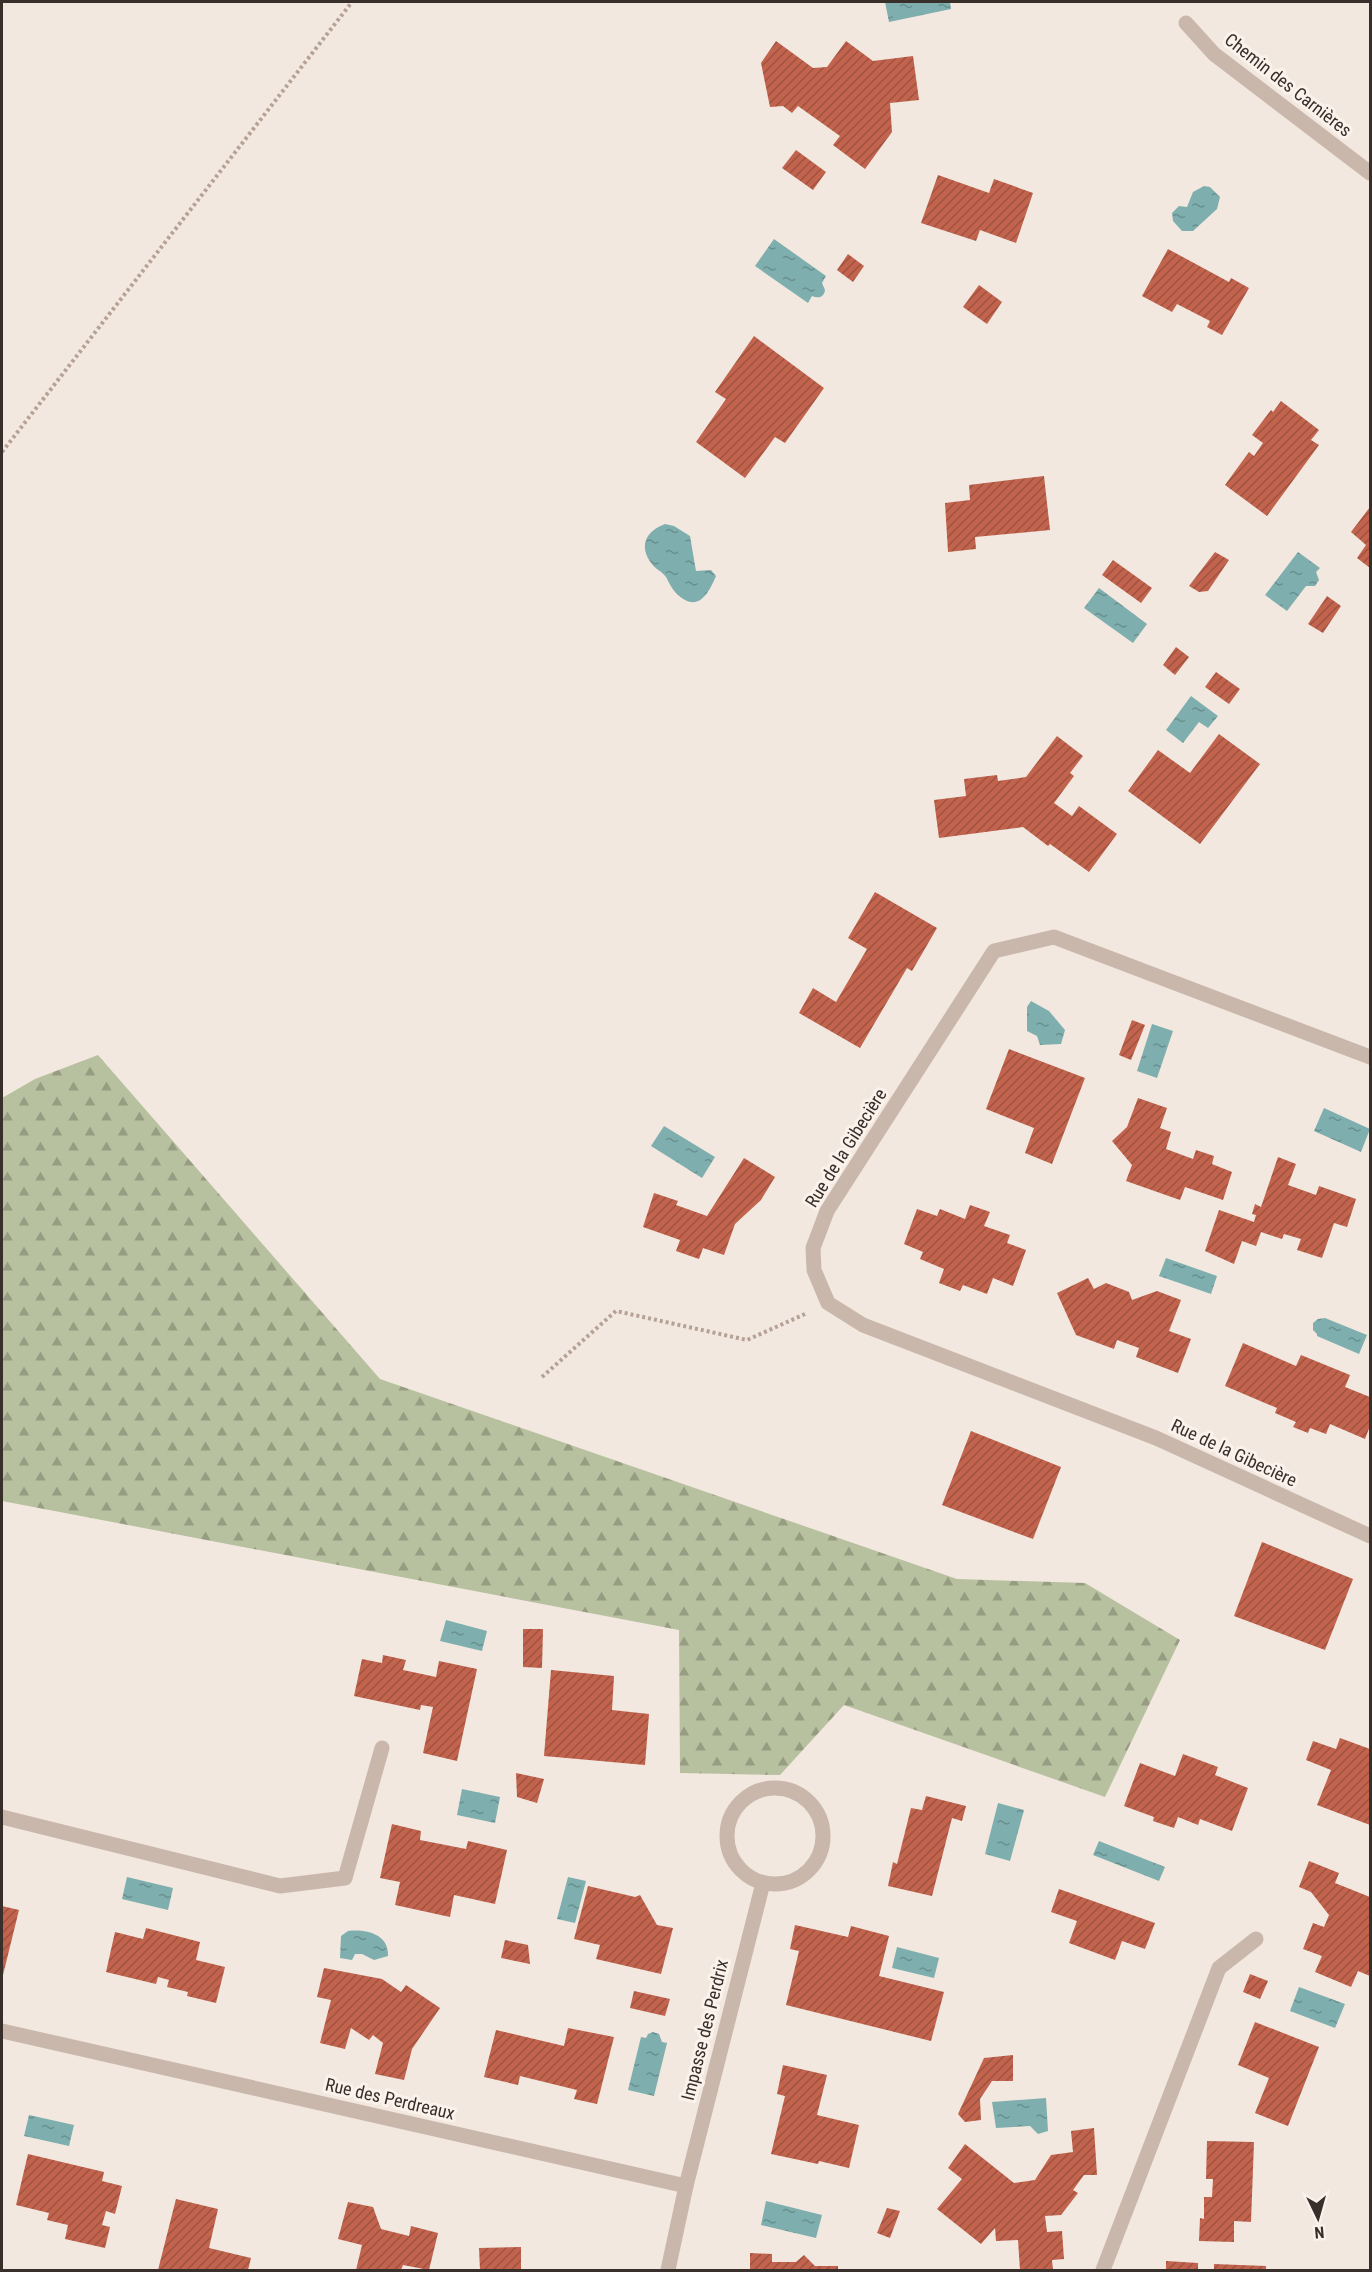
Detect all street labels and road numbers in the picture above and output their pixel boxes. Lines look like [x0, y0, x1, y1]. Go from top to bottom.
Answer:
street label: Chemin des Carnières [1221, 29, 1356, 141]
street label: Rue de la Gibecière [801, 1085, 890, 1211]
street label: Rue de la Gibecière [1168, 1414, 1300, 1491]
street label: Impasse des Perdrix [677, 1957, 732, 2102]
street label: Rue des Perdreaux [323, 2073, 457, 2124]

